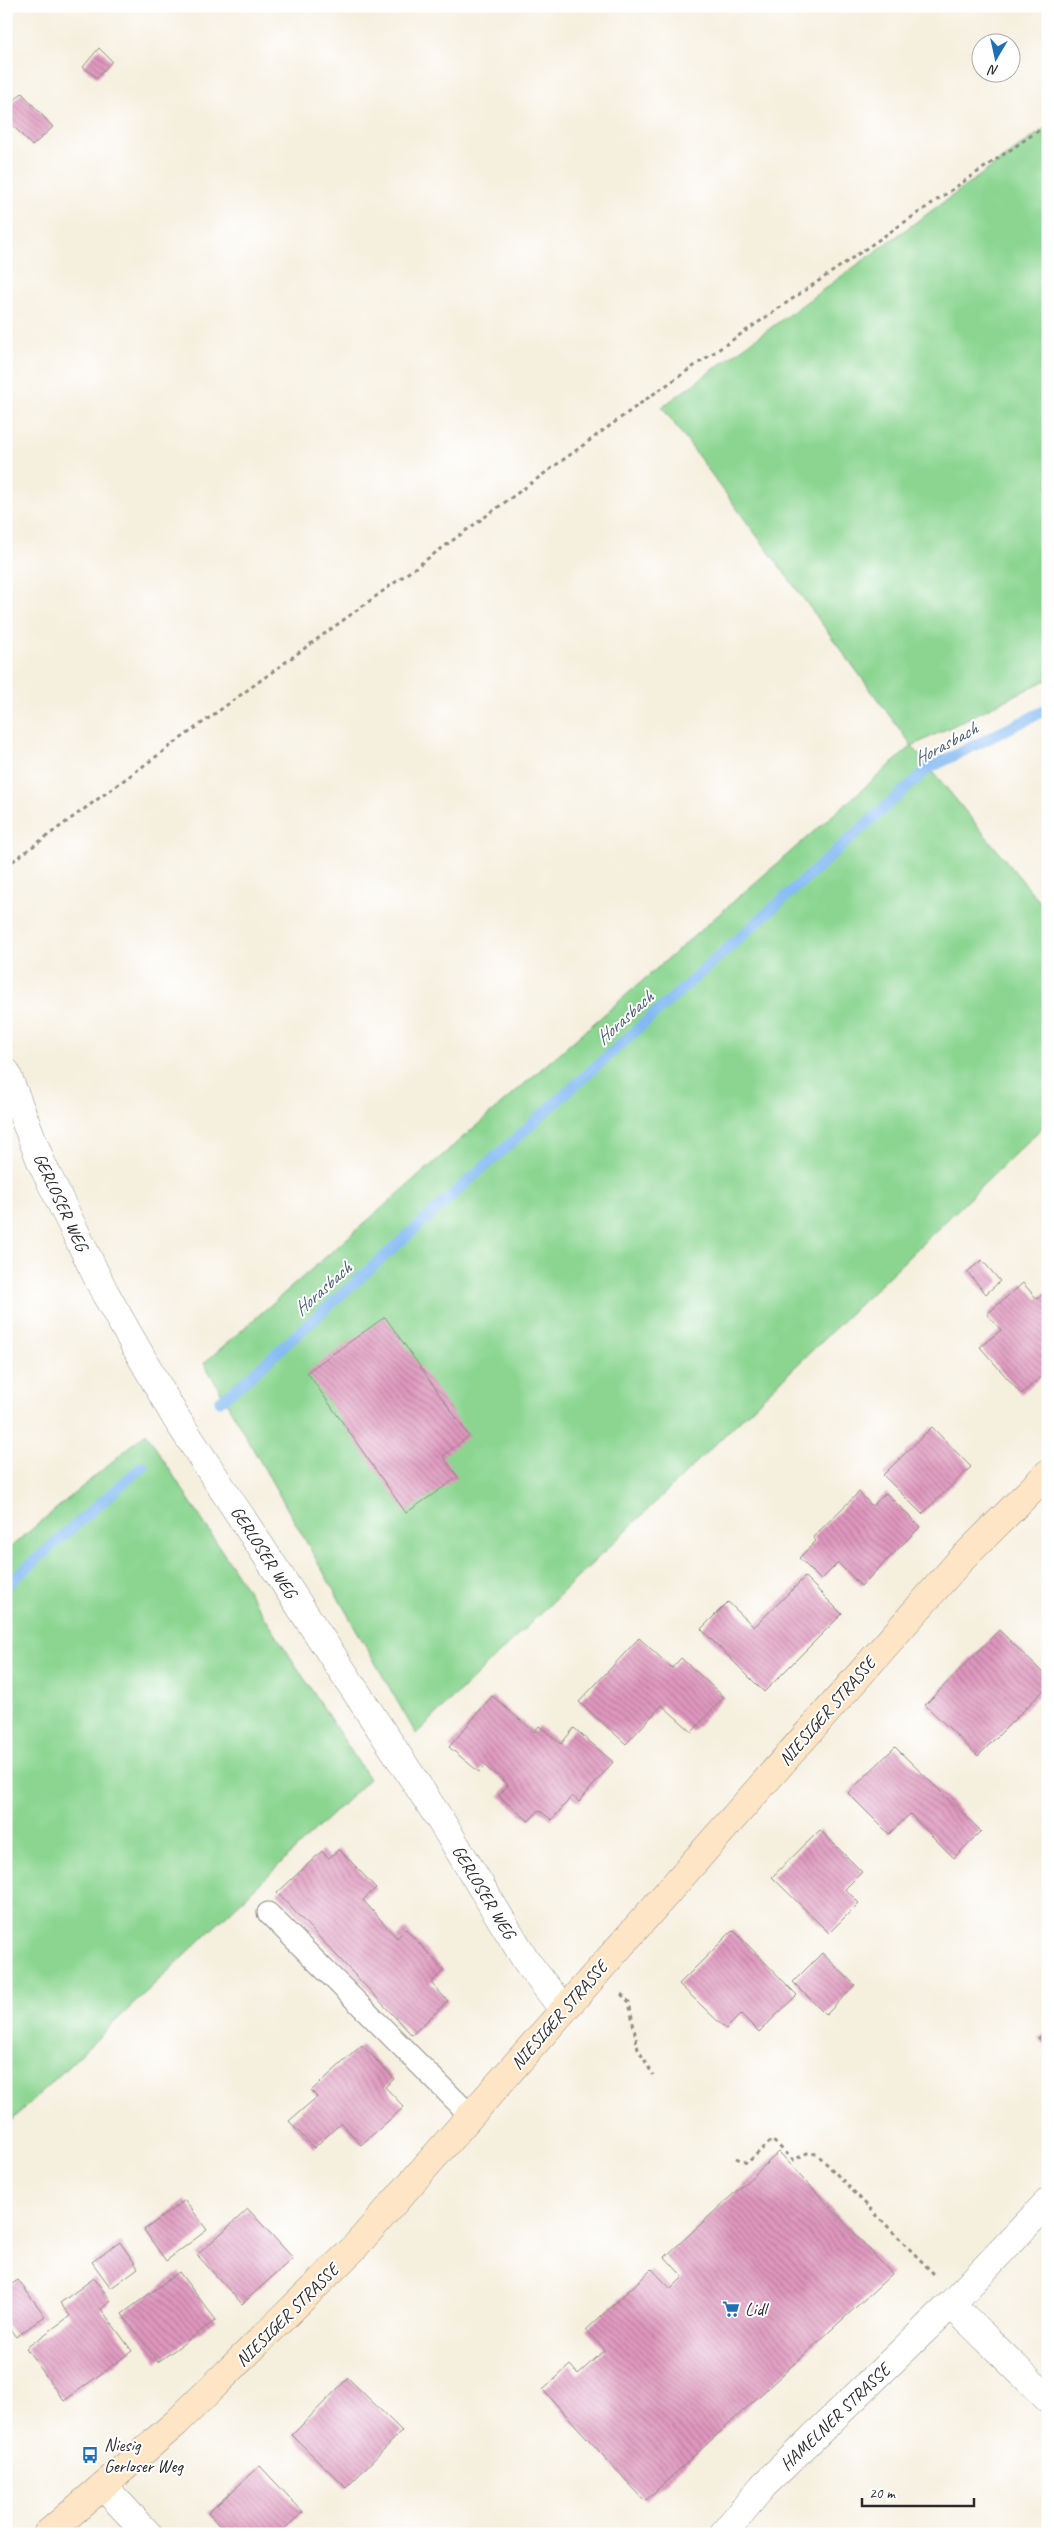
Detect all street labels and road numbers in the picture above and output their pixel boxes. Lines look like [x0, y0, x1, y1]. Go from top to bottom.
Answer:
street label: GERLOSER WEG [29, 1150, 94, 1256]
street label: GERLOSER WEG [226, 1502, 303, 1604]
street label: NIESIGER STRASSE [774, 1651, 882, 1770]
street label: GERLOSER WEG [448, 1841, 522, 1945]
street label: NIESIGER STRASSE [506, 1955, 614, 2074]
street label: NIESIGER STRASSE [231, 2257, 345, 2371]
street label: HAMELNER STRASSE [775, 2357, 896, 2475]

